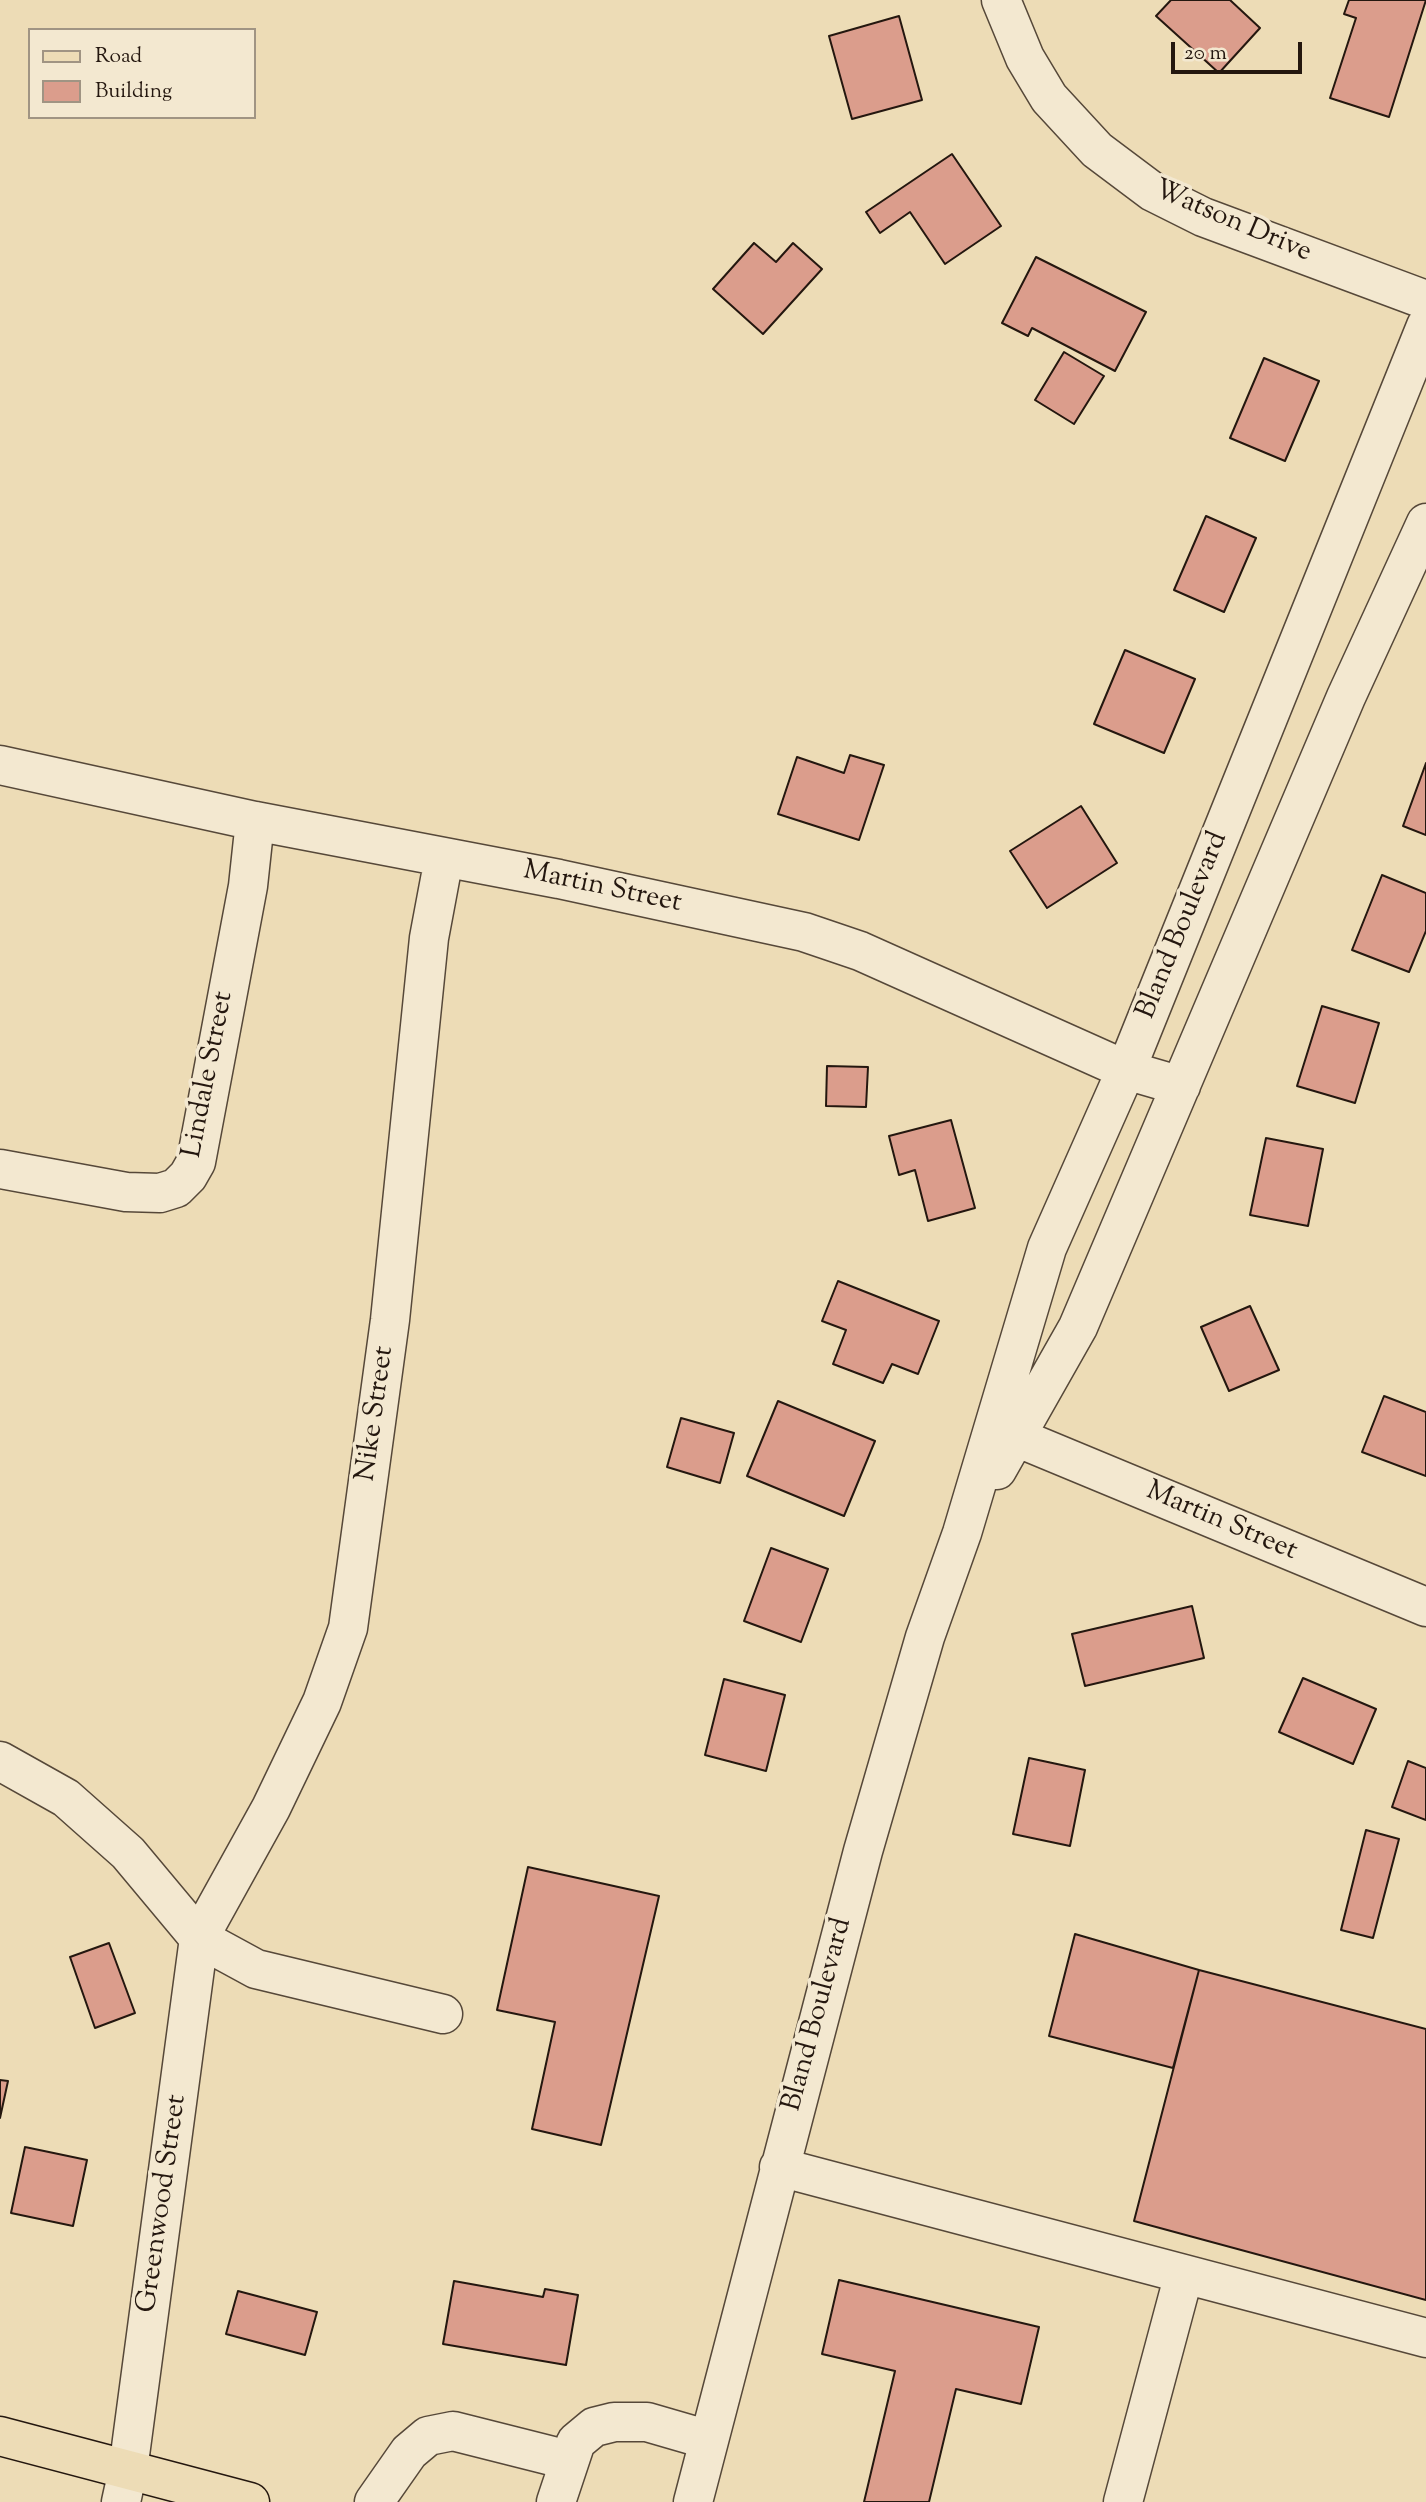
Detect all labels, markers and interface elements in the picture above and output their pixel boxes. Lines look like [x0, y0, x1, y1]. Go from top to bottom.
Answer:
legend [28, 28, 256, 119]
scale bar [1174, 28, 1305, 72]
text: 20 m [1184, 39, 1227, 69]
text: Road [95, 42, 142, 72]
text: Building [95, 77, 172, 107]
street label: Watson Drive [1148, 175, 1316, 271]
street label: Bland Boulevard [1131, 827, 1237, 1025]
street label: Martin Street [520, 856, 684, 922]
street label: Lindale Street [177, 989, 243, 1161]
street label: Nike Street [351, 1344, 403, 1484]
street label: Martin Street [1140, 1476, 1302, 1570]
street label: Bland Boulevard [777, 1915, 861, 2115]
street label: Greenwood Street [132, 2093, 196, 2315]

